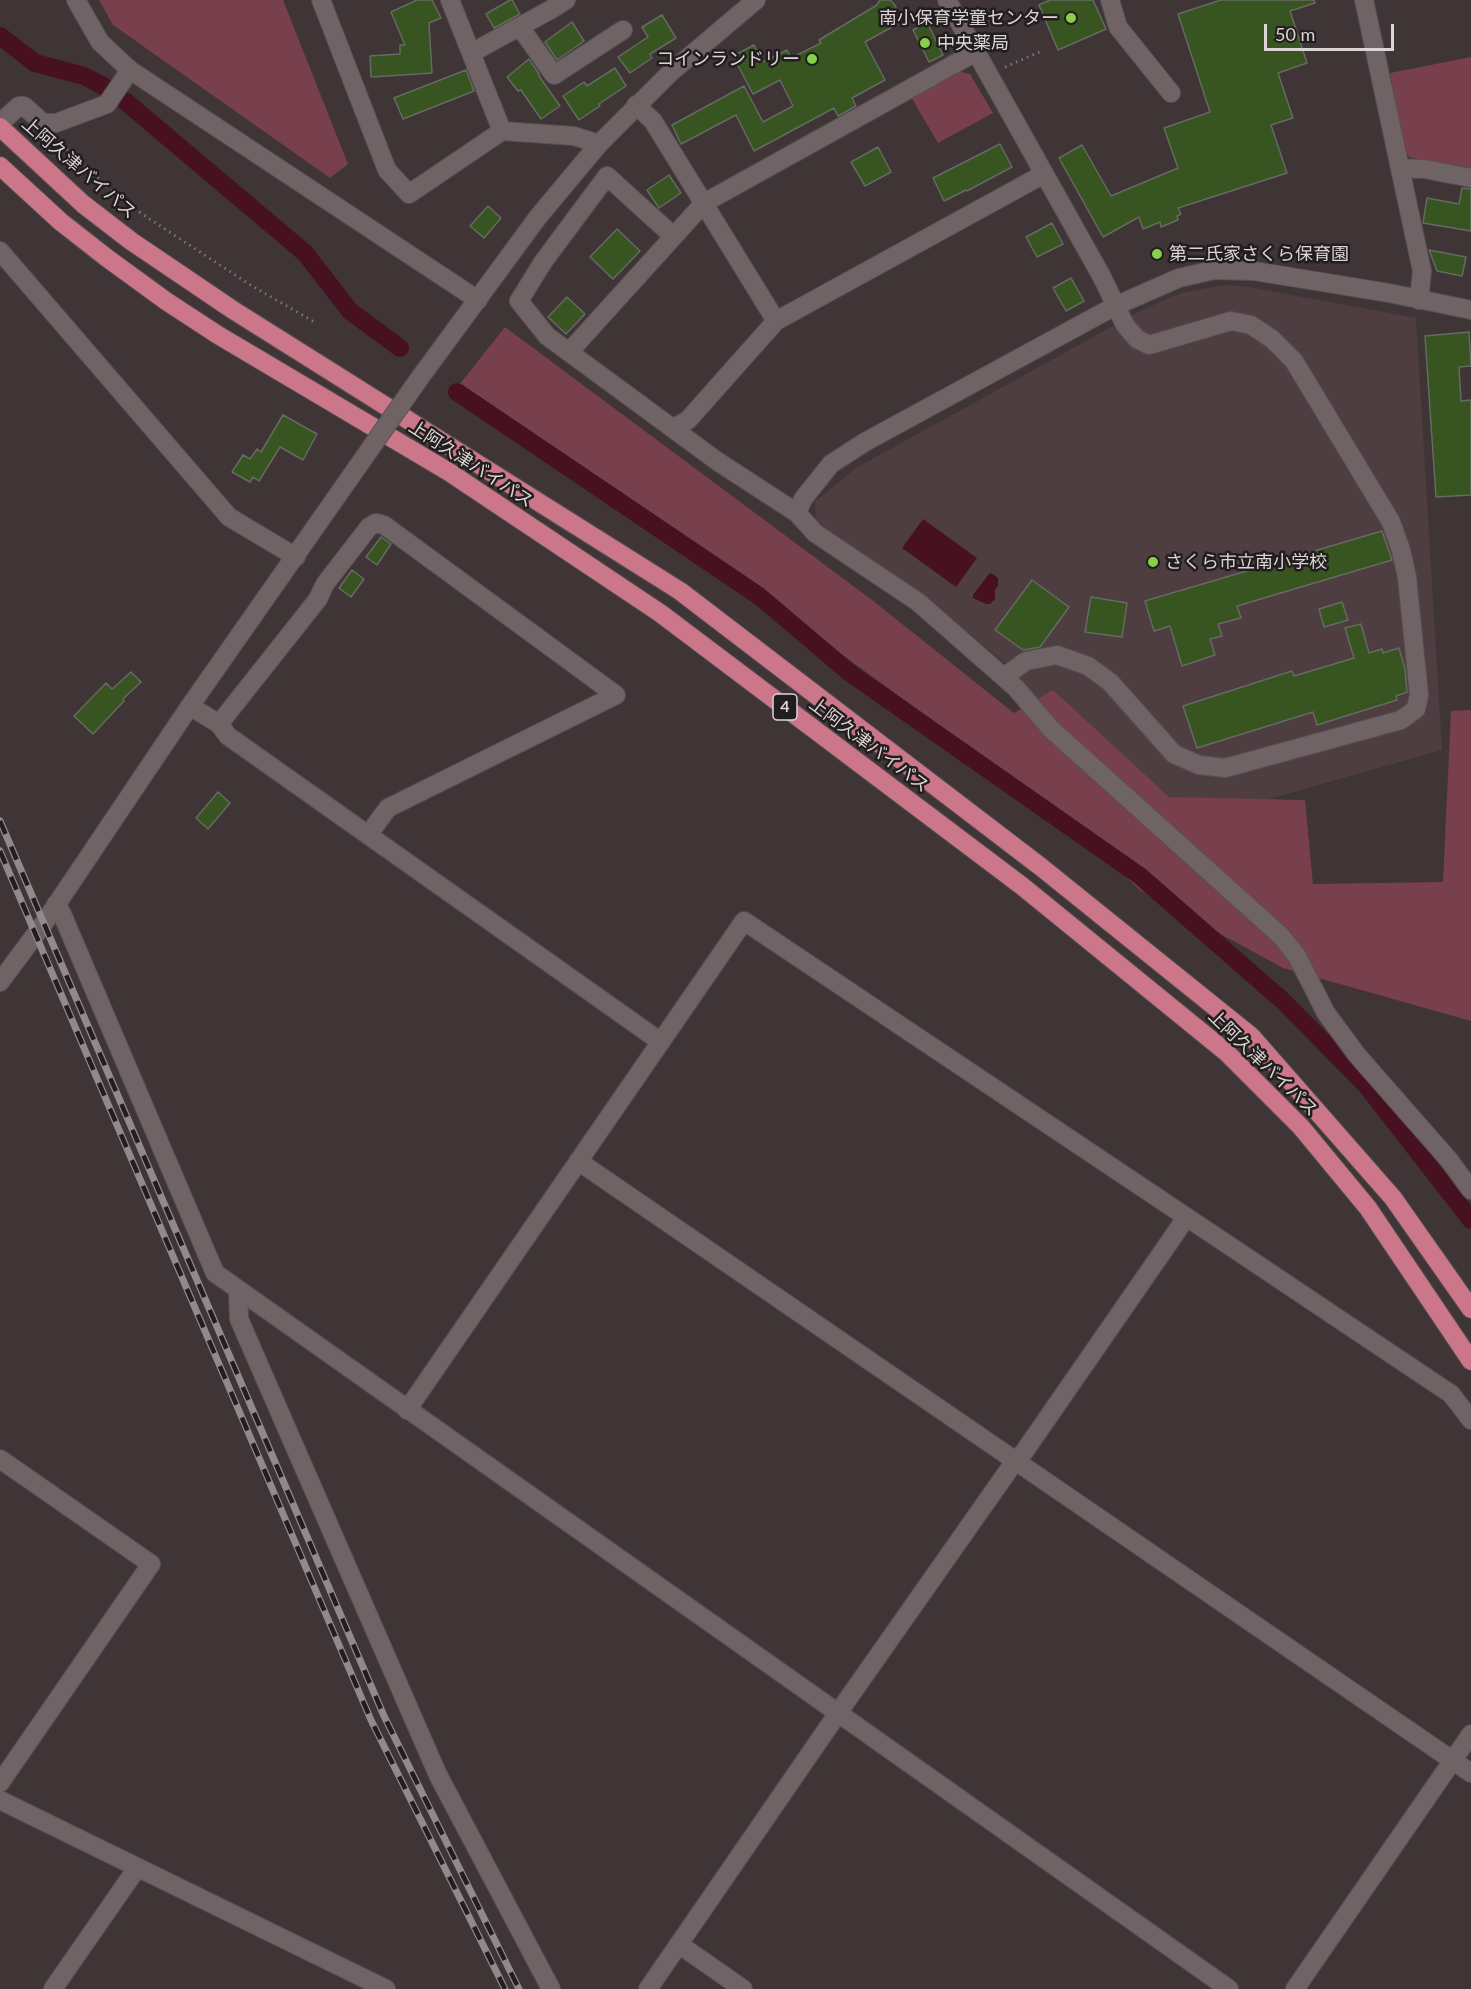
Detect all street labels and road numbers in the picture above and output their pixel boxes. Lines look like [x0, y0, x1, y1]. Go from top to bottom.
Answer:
street label: 上阿久津バイパス [18, 113, 140, 223]
street label: 上阿久津バイパス [405, 416, 537, 512]
street label: 上阿久津バイパス [805, 693, 933, 797]
road number: 4 [773, 694, 797, 720]
street label: 上阿久津バイパス [1204, 1005, 1322, 1121]

